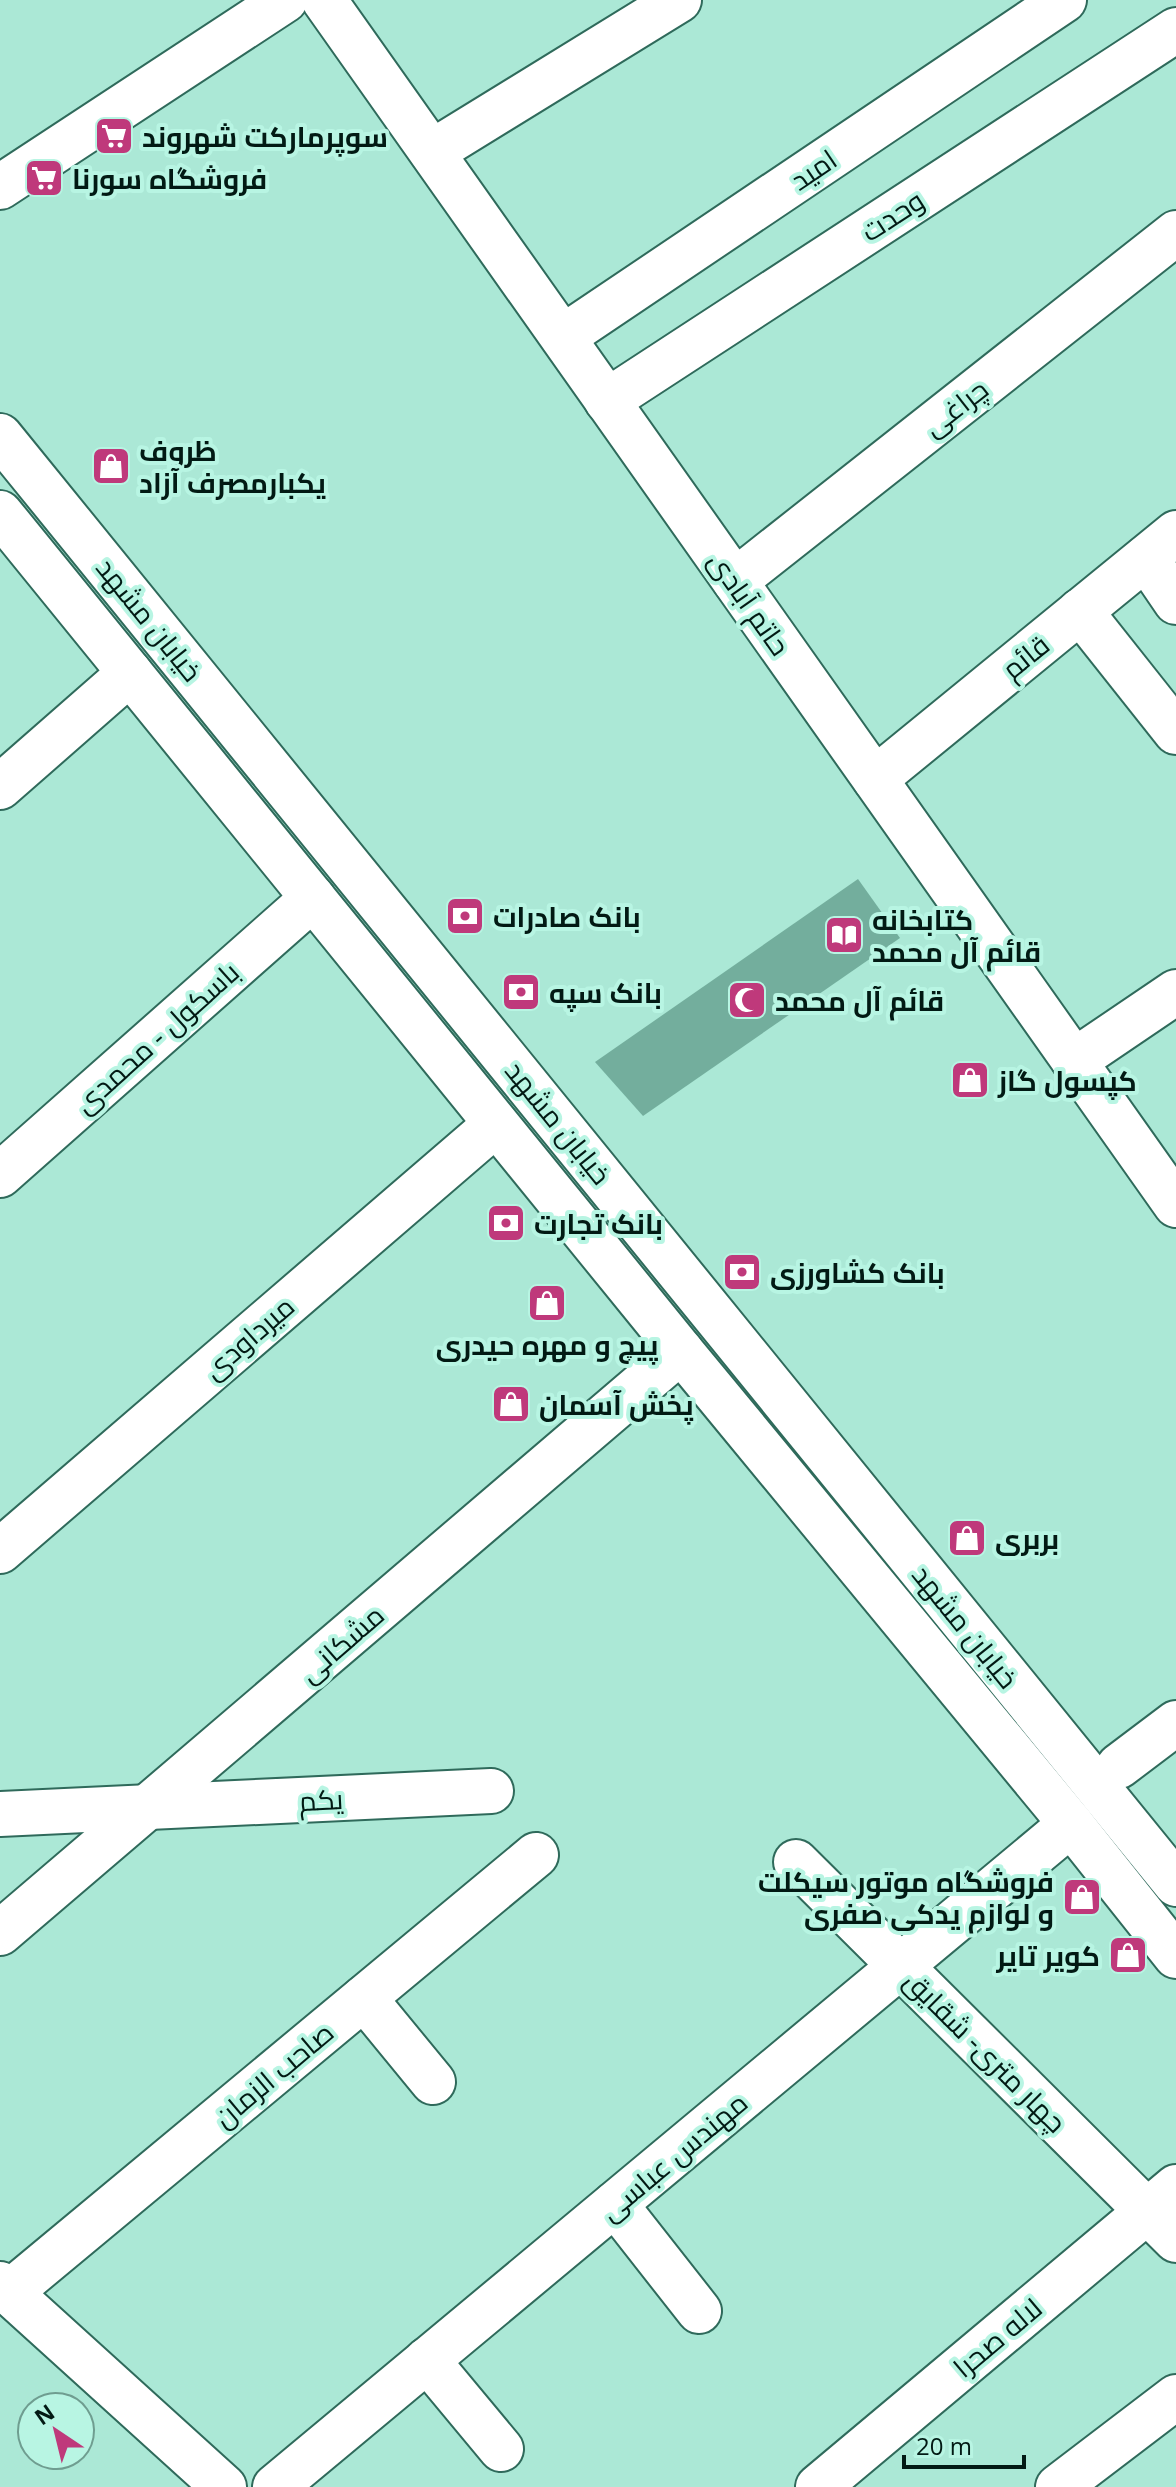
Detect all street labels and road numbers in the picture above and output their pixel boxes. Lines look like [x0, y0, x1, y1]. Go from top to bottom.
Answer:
street label: امید [782, 140, 844, 198]
street label: وحدت [853, 181, 931, 249]
street label: چراغی [915, 370, 996, 445]
street label: حاتم آبادی [699, 543, 800, 664]
street label: خیابان مشهد [88, 549, 212, 689]
street label: قائم [993, 625, 1058, 688]
street label: باسکول - محمدی [65, 953, 247, 1121]
street label: خیابان مشهد [497, 1052, 621, 1192]
street label: میرداودی [194, 1287, 302, 1387]
street label: خیابان مشهد [904, 1556, 1028, 1696]
street label: مشکانی [290, 1596, 392, 1690]
street label: یکم [298, 1779, 345, 1821]
street label: چهار متری- شقایق [896, 1962, 1075, 2141]
street label: صاحب الزمان [205, 2013, 341, 2135]
street label: مهندس عباسی [591, 2083, 755, 2229]
street label: لاله صحرا [945, 2289, 1049, 2385]

